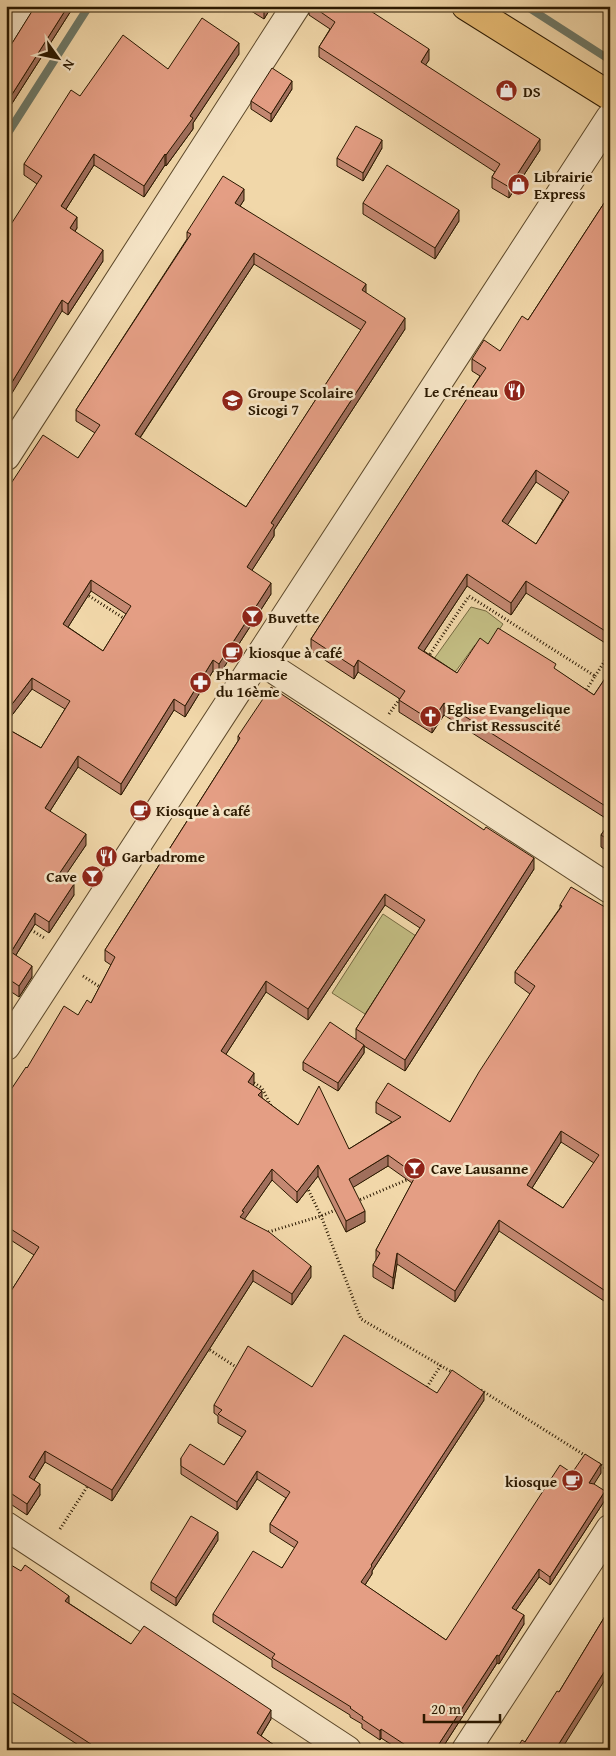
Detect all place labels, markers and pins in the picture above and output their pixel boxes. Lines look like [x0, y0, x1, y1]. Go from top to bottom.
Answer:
shop icon: DS [495, 79, 519, 103]
place label: DS [523, 81, 541, 102]
place label: Librairie Express [534, 166, 593, 204]
shop icon: Librairie Express [506, 173, 530, 197]
restaurant icon: Le Créneau [502, 379, 526, 403]
place label: Le Créneau [424, 381, 498, 402]
place label: Groupe Scolaire Sicogi 7 [248, 382, 353, 420]
school or university icon: Groupe Scolaire Sicogi 7 [220, 389, 244, 413]
bar icon: Buvette [240, 605, 264, 629]
place label: Buvette [268, 607, 319, 628]
cafe icon: kiosque à café [221, 640, 245, 664]
place label: kiosque à café [249, 642, 342, 663]
place label: Pharmacie du 16ème [216, 664, 288, 702]
pharmacy icon: Pharmacie du 16ème [188, 671, 212, 695]
place label: Eglise Evangelique Christ Ressuscité [447, 698, 570, 736]
church icon: Eglise Evangelique Christ Ressuscité [419, 705, 443, 729]
cafe icon: Kiosque à café [128, 798, 152, 822]
place label: Kiosque à café [156, 800, 250, 821]
restaurant icon: Garbadrome [94, 844, 118, 868]
place label: Garbadrome [122, 846, 205, 867]
bar icon: Cave [81, 864, 105, 888]
place label: Cave [46, 866, 77, 887]
bar icon: Cave Lausanne [403, 1156, 427, 1180]
place label: Cave Lausanne [431, 1158, 528, 1179]
cafe icon: kiosque [561, 1469, 585, 1493]
place label: kiosque [505, 1471, 557, 1492]

